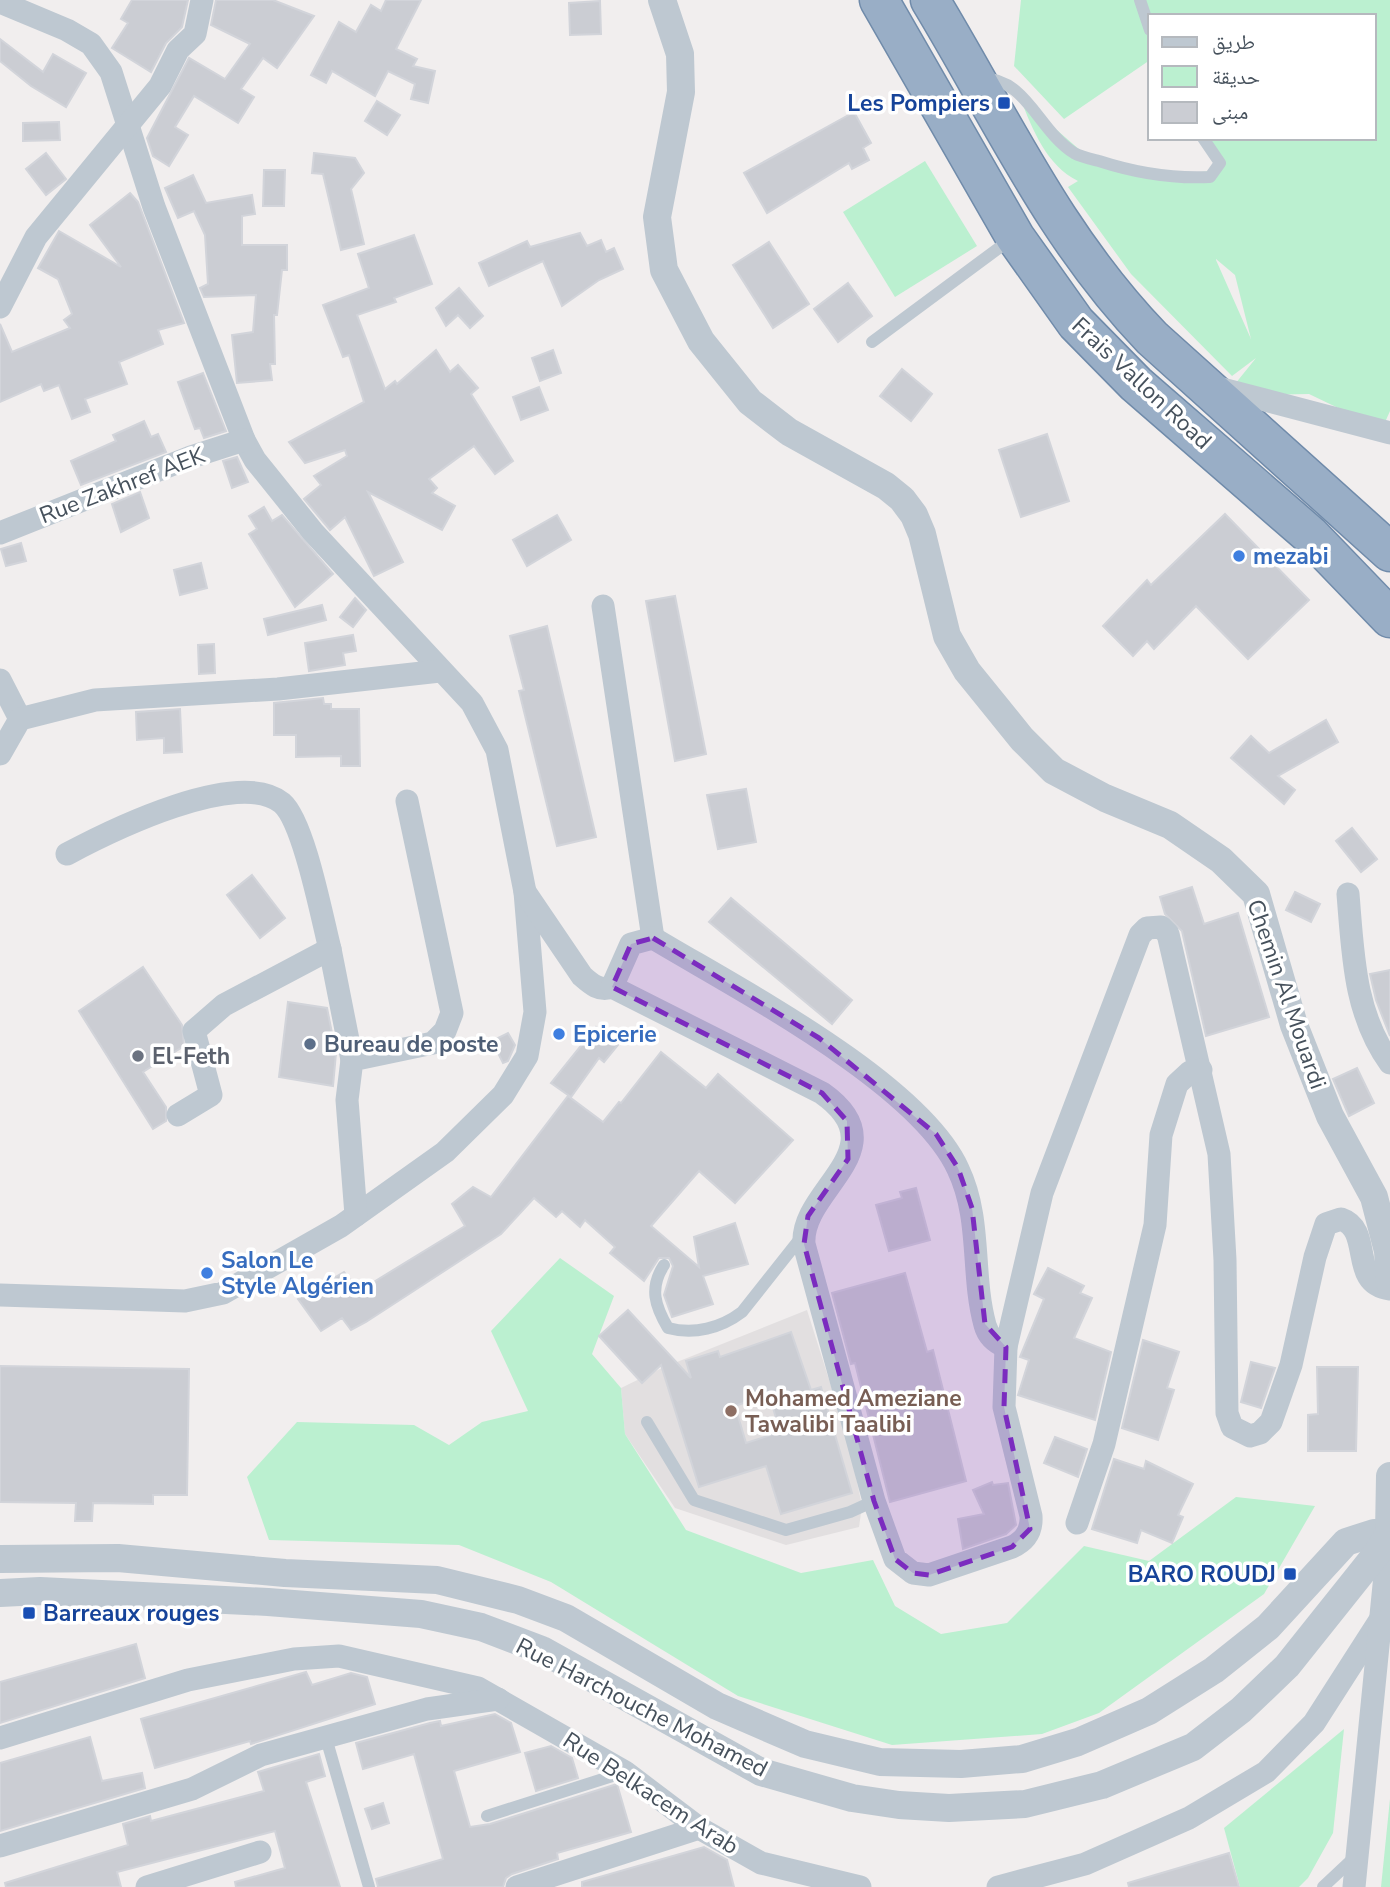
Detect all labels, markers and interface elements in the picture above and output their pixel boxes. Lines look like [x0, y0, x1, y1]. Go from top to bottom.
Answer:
legend [1148, 14, 1376, 140]
text: طريق [1212, 28, 1255, 56]
text: حديقة [1212, 63, 1260, 91]
place label: Les Pompiers [847, 88, 990, 119]
marker: Les Pompiers [996, 95, 1012, 111]
text: مبنى [1212, 98, 1248, 126]
street label: Frais Vallon Road [1065, 310, 1218, 456]
street label: Rue Zakhref AEK [35, 439, 210, 531]
place label: mezabi [1253, 541, 1329, 572]
marker: mezabi [1231, 548, 1247, 564]
street label: Chemin Al Mouardi [1240, 895, 1334, 1093]
place label: Epicerie [573, 1019, 657, 1050]
marker: Epicerie [551, 1026, 567, 1042]
place label: Bureau de poste [324, 1029, 498, 1060]
marker: Bureau de poste [302, 1036, 318, 1052]
place label: El-Feth [152, 1041, 230, 1072]
marker: El-Feth [130, 1048, 146, 1064]
place label: Salon Le Style Algérien [221, 1245, 374, 1302]
marker: Salon Le Style Algérien [199, 1265, 215, 1281]
place label: Mohamed Ameziane Tawalibi Taalibi [745, 1383, 962, 1440]
marker: Mohamed Ameziane Tawalibi Taalibi [723, 1403, 739, 1419]
place label: BARO ROUDJ [1128, 1559, 1276, 1590]
marker: BARO ROUDJ [1282, 1566, 1298, 1582]
place label: Barreaux rouges [43, 1598, 219, 1629]
marker: Barreaux rouges [21, 1605, 37, 1621]
street label: Rue Harchouche Mohamed [511, 1630, 773, 1784]
street label: Rue Belkacem Arab [557, 1725, 744, 1862]

